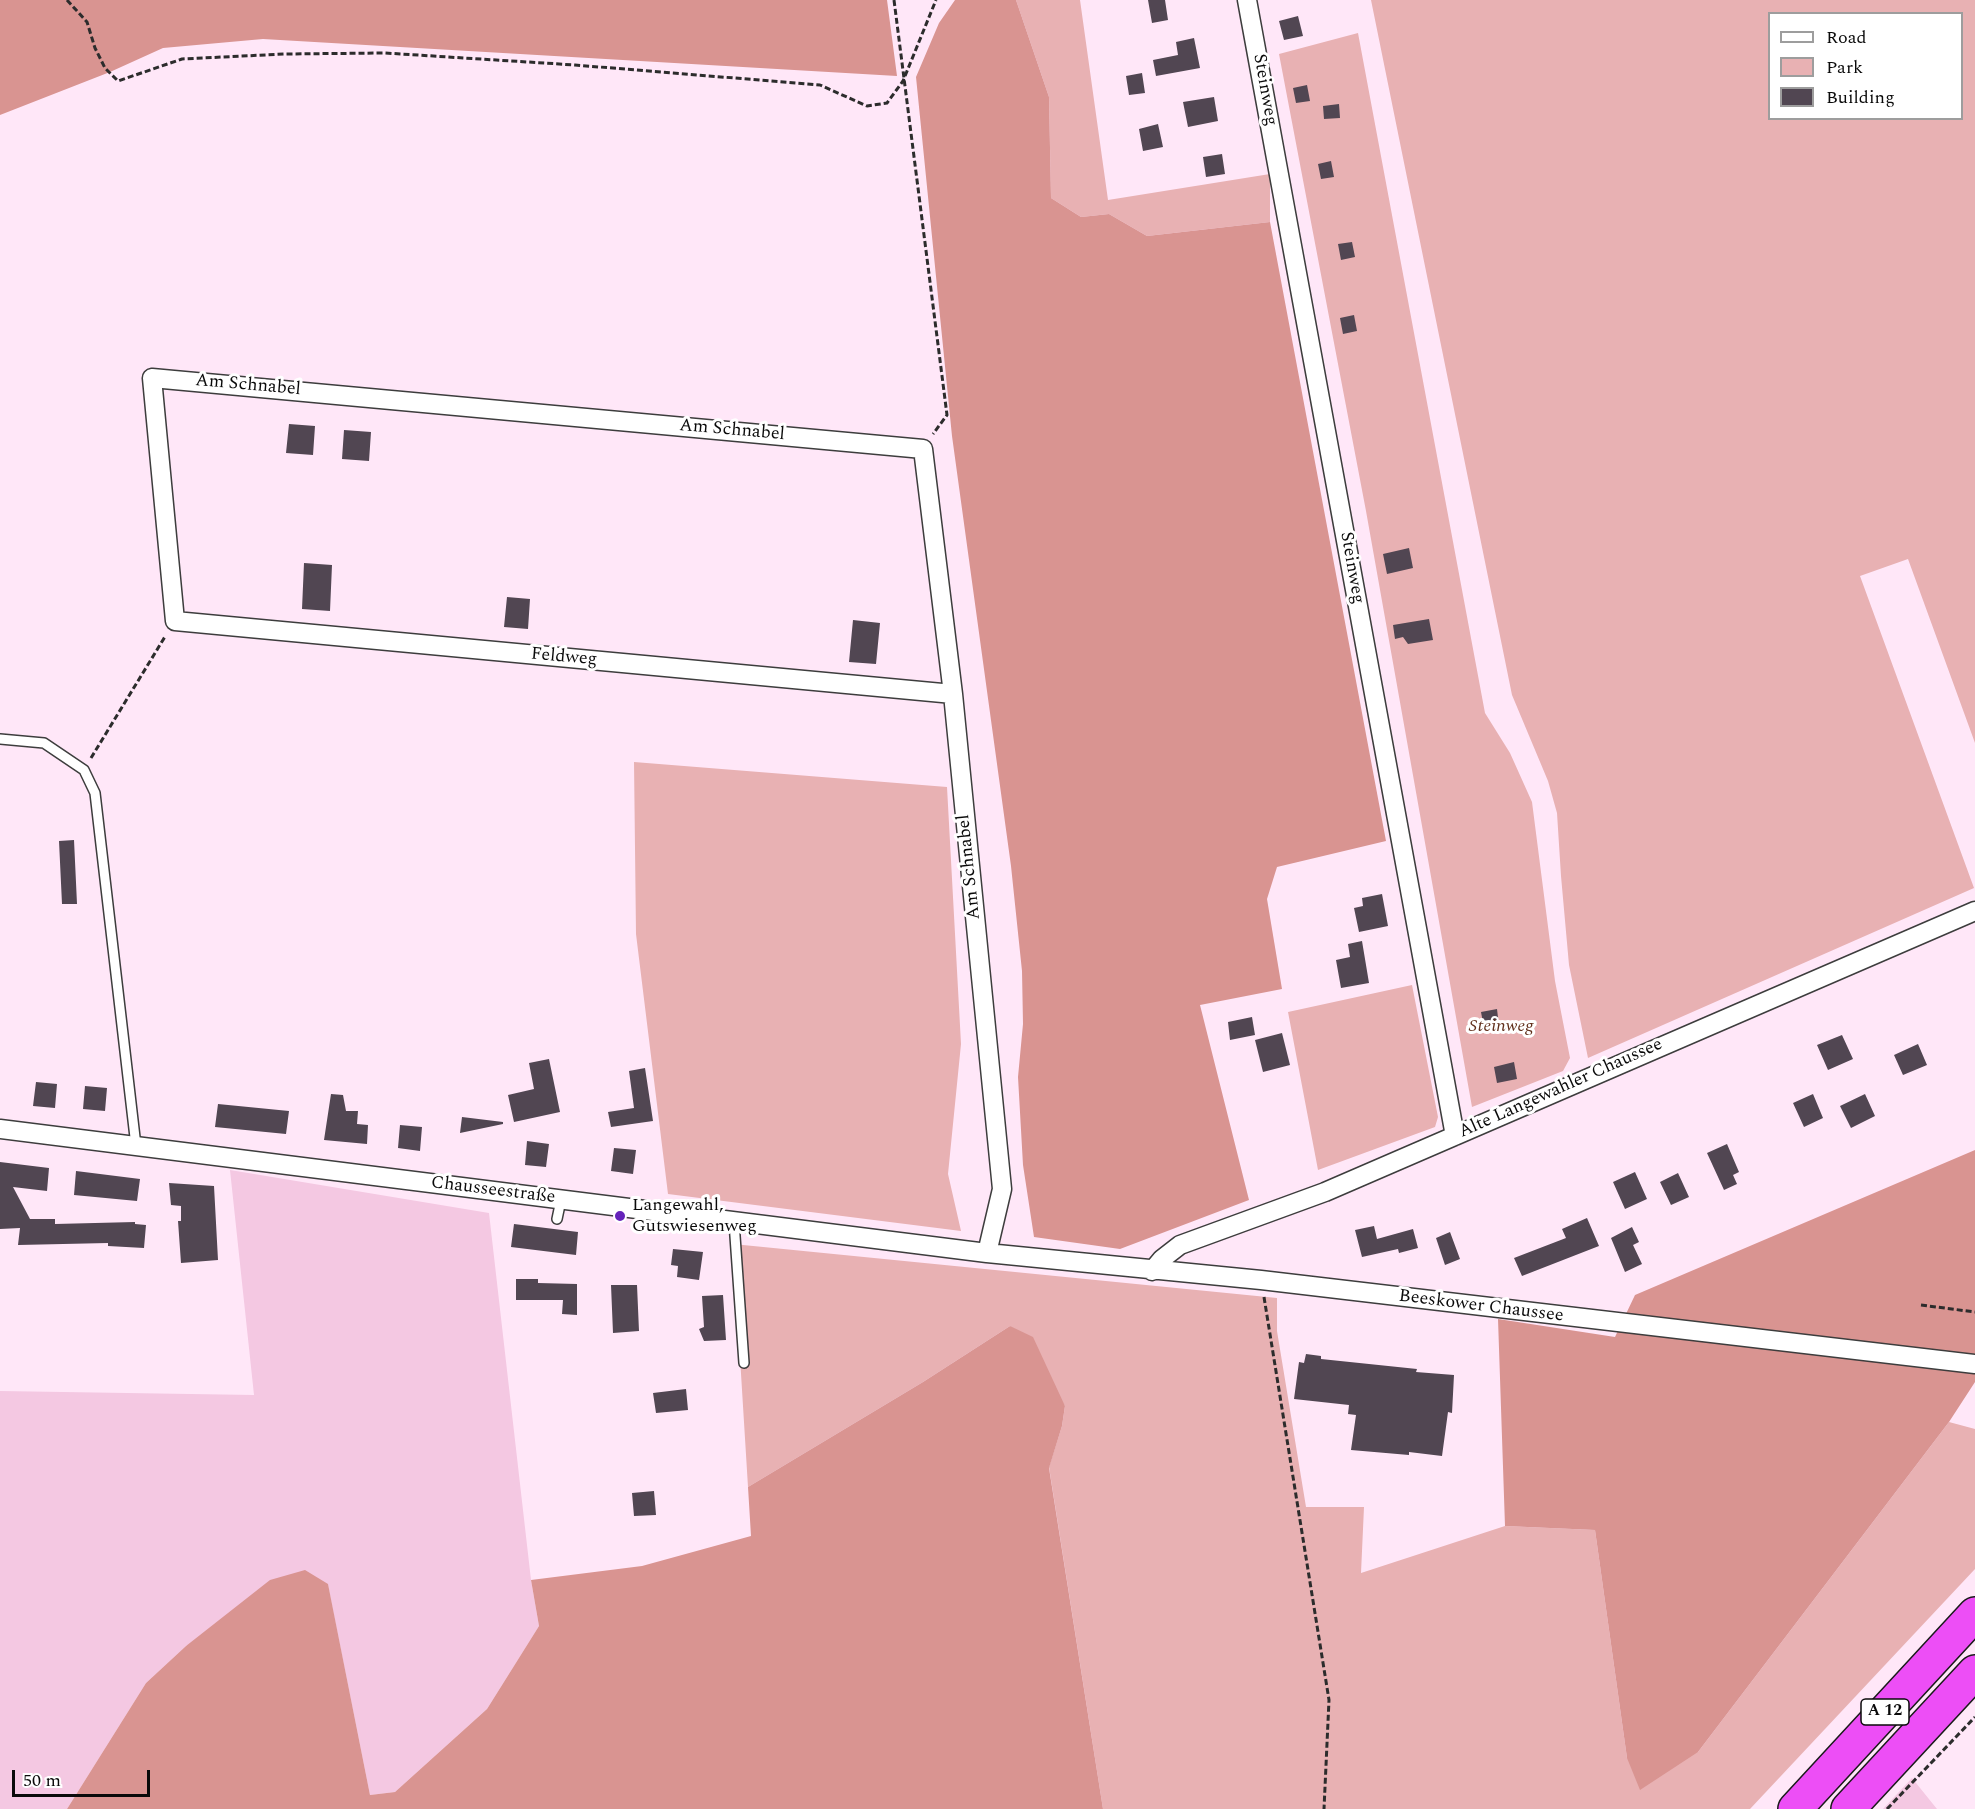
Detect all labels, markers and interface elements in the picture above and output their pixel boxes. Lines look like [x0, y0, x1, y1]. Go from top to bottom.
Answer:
legend [1768, 12, 1963, 120]
text: Road [1826, 24, 1867, 51]
street label: Steinweg [1247, 52, 1281, 128]
text: Park [1826, 54, 1863, 81]
text: Building [1826, 84, 1895, 111]
street label: Am Schnabel [194, 371, 302, 401]
street label: Am Schnabel [678, 416, 786, 446]
street label: Steinweg [1334, 530, 1368, 606]
street label: Feldweg [530, 644, 598, 672]
street label: Am Schnabel [954, 813, 986, 921]
park label: Steinweg [1469, 1016, 1533, 1038]
street label: Alte Langewahler Chaussee [1456, 1034, 1666, 1144]
street label: Chausseestraße [430, 1173, 556, 1209]
place label: Langewahl, Gutswiesenweg [632, 1195, 757, 1238]
marker: Langewahl, Gutswiesenweg [613, 1209, 627, 1223]
street label: Beeskower Chaussee [1397, 1286, 1565, 1328]
road number: A 12 [1861, 1699, 1909, 1725]
scale bar [15, 1758, 153, 1796]
text: 50 m [23, 1767, 61, 1794]

